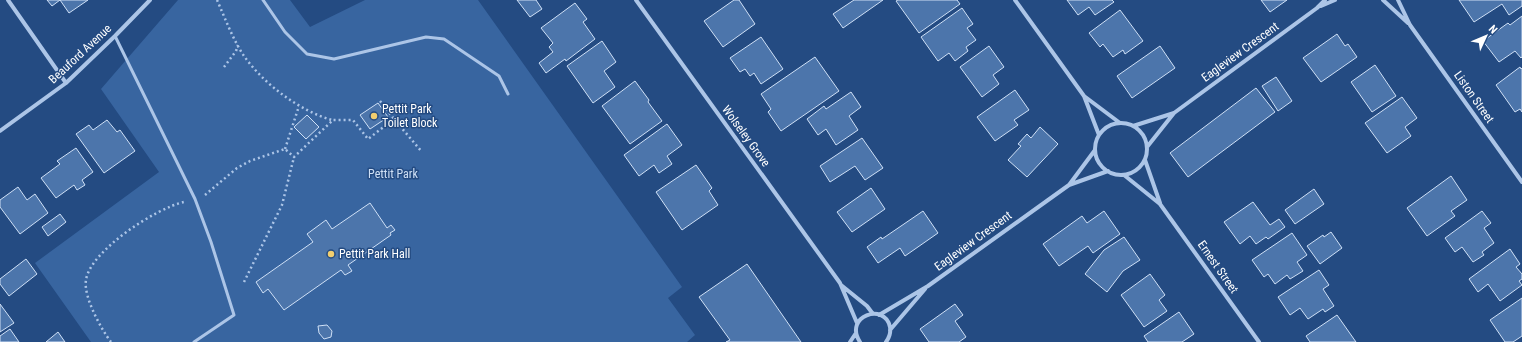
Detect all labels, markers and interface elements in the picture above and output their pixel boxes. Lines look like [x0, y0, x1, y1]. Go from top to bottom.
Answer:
north arrow [1466, 16, 1506, 56]
street label: Eagleview Crescent [1199, 19, 1282, 85]
street label: Beauford Avenue [46, 21, 114, 87]
text: N [1486, 22, 1500, 37]
street label: Liston Street [1451, 68, 1497, 126]
place label: Pettit Park Toilet Block [382, 102, 438, 130]
street label: Wolseley Grove [719, 103, 773, 170]
marker: Pettit Park Toilet Block [369, 111, 379, 121]
park label: Pettit Park [368, 167, 418, 181]
street label: Eagleview Crescent [932, 208, 1015, 274]
street label: Ernest Street [1195, 238, 1241, 296]
place label: Pettit Park Hall [339, 247, 410, 261]
marker: Pettit Park Hall [326, 249, 336, 259]

